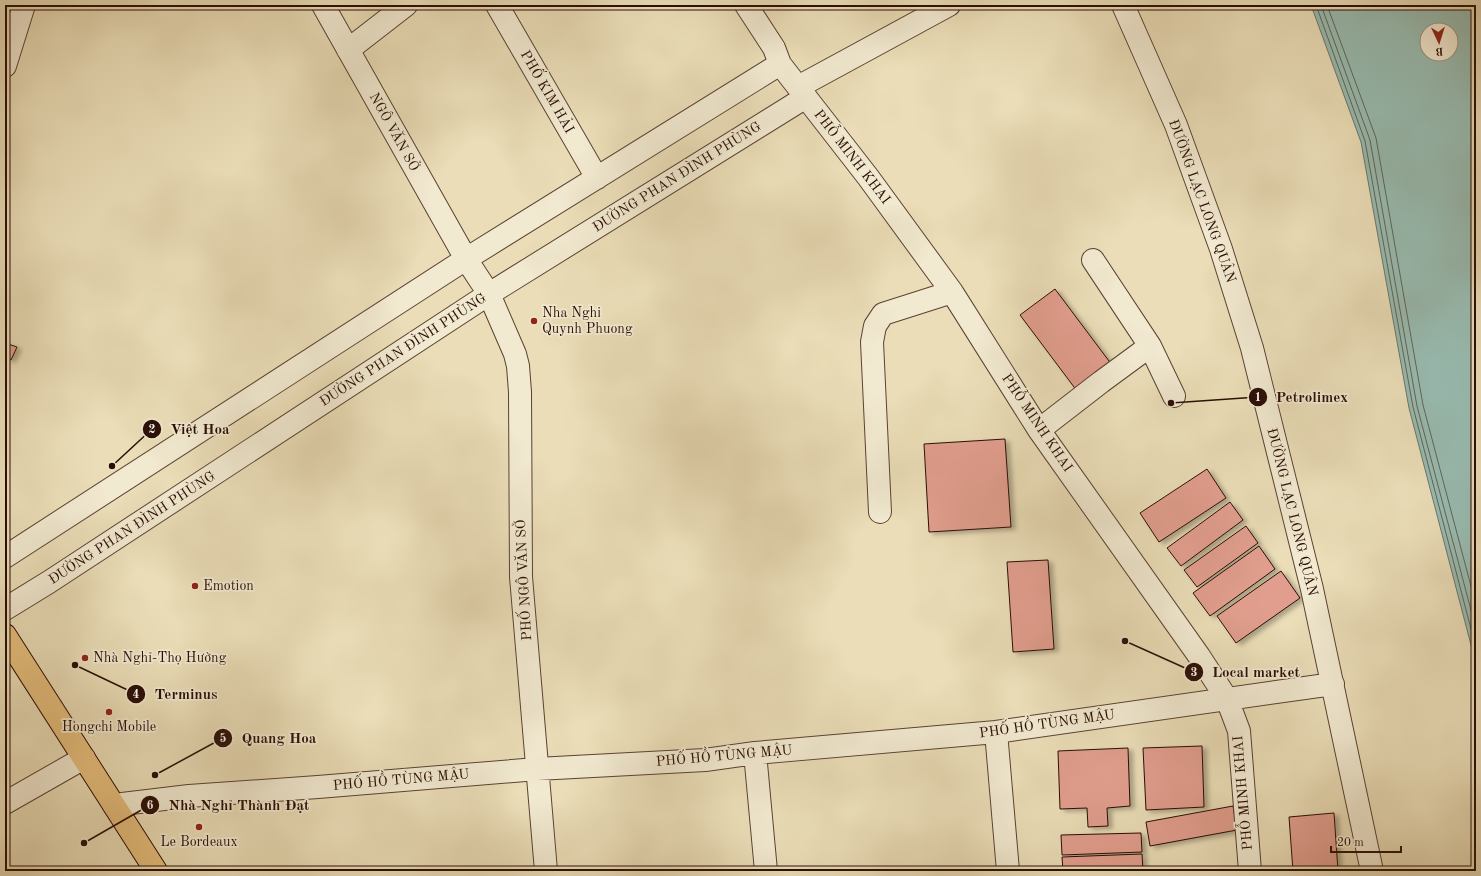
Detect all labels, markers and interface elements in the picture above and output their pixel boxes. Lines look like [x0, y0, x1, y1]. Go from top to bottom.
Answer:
north arrow [1419, 22, 1459, 62]
text: B [1435, 45, 1444, 56]
street label: PHỐ KIM HẢI [518, 46, 581, 136]
street label: NGÔ VĂN SỞ [367, 89, 425, 174]
street label: PHỖ MINH KHAI [811, 104, 897, 207]
street label: ĐƯỜNG PHAN ĐÌNH PHÙNG [588, 116, 764, 235]
street label: ĐƯỜNG LẠC LONG QUÂN [1166, 116, 1242, 285]
street label: ĐƯỜNG PHAN ĐÌNH PHÙNG [315, 288, 489, 409]
place label: Nha Nghi Quynh Phuong [542, 306, 633, 336]
marker: Nha Nghi Quynh Phuong [529, 316, 539, 326]
street label: PHỖ MINH KHAI [999, 369, 1079, 475]
callout: Petrolimex [1248, 383, 1356, 410]
text: Petrolimex [1276, 391, 1348, 406]
text: 1 [1255, 392, 1261, 404]
callout: Việt Hoa [142, 415, 238, 442]
text: Việt Hoa [170, 423, 230, 438]
text: 2 [149, 424, 156, 436]
street label: ĐƯỜNG LẠC LONG QUÂN [1264, 425, 1324, 598]
street label: ĐƯỜNG PHAN ĐÌNH PHÙNG [44, 466, 218, 587]
street label: PHỐ NGÔ VĂN SỞ [509, 519, 534, 641]
place label: Emotion [203, 579, 254, 593]
marker: Emotion [190, 581, 200, 591]
place label: Nhà Nghỉ-Thọ Hường [93, 651, 227, 665]
marker: Nhà Nghỉ-Thọ Hường [80, 653, 90, 663]
callout: Local market [1184, 658, 1308, 685]
text: Local market [1212, 666, 1301, 681]
text: 3 [1191, 667, 1198, 679]
callout: Terminus [126, 680, 225, 707]
text: Terminus [155, 688, 217, 703]
text: 4 [133, 689, 140, 701]
street label: PHỐ HỒ TÙNG MẬU [977, 702, 1116, 740]
marker: Hongchi Mobile [104, 707, 114, 717]
place label: Hongchi Mobile [62, 720, 156, 734]
callout: Quang Hoa [213, 725, 324, 752]
text: 5 [220, 732, 227, 745]
text: Quang Hoa [242, 732, 317, 747]
street label: PHỖ MINH KHAI [1226, 735, 1255, 851]
street label: PHỐ HỒ TÙNG MẬU [655, 737, 793, 769]
street label: PHỐ HỒ TÙNG MẬU [332, 761, 470, 793]
callout: Nhà Nghỉ Thành Đạt [140, 791, 317, 818]
text: Nhà Nghỉ Thành Đạt [168, 799, 310, 814]
text: 6 [147, 800, 154, 812]
marker: Le Bordeaux [194, 822, 204, 832]
scale bar [1331, 828, 1401, 854]
place label: Le Bordeaux [160, 835, 238, 849]
text: 20 m [1337, 837, 1364, 849]

